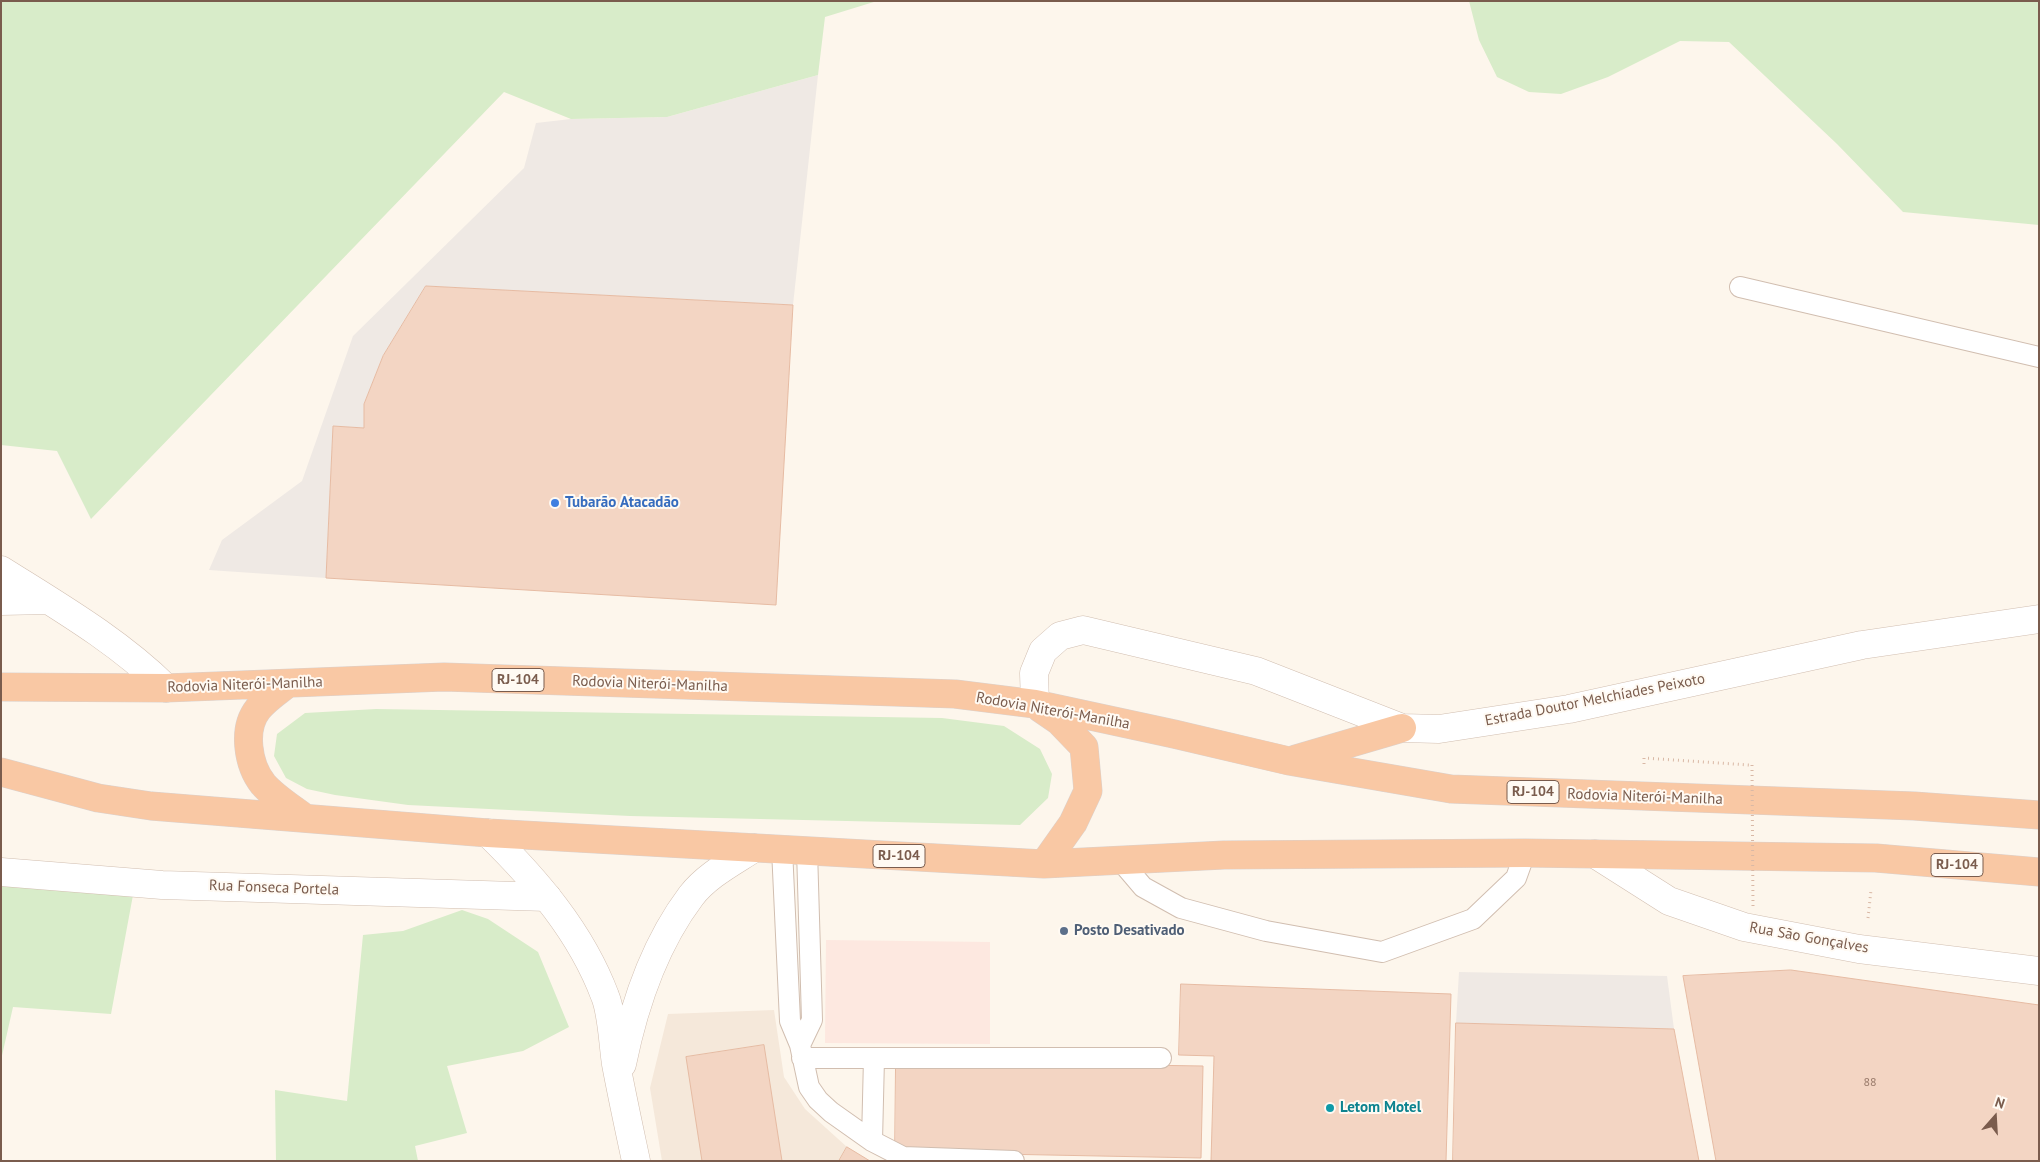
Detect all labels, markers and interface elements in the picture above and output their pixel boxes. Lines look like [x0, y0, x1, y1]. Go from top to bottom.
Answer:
place label: Tubarão Atacadão [565, 494, 679, 512]
marker: Tubarão Atacadão [549, 497, 561, 509]
road number: RJ-104 [492, 668, 544, 692]
street label: Estrada Doutor Melchíades Peixoto [1484, 670, 1706, 730]
street label: Rodovia Niterói-Manilha [572, 672, 728, 696]
street label: Rodovia Niterói-Manilha [167, 673, 323, 697]
street label: Rodovia Niterói-Manilha [975, 689, 1131, 733]
road number: RJ-104 [1507, 780, 1559, 804]
street label: Rodovia Niterói-Manilha [1567, 785, 1723, 809]
road number: RJ-104 [873, 844, 925, 868]
road number: RJ-104 [1931, 854, 1983, 876]
street label: Rua Fonseca Portela [209, 877, 339, 899]
street label: Rua São Gonçalves [1748, 919, 1870, 957]
place label: Posto Desativado [1074, 922, 1185, 940]
marker: Posto Desativado [1058, 925, 1070, 937]
house number: 88 [1863, 1076, 1877, 1090]
north arrow [1970, 1092, 2020, 1142]
text: N [1993, 1093, 2007, 1113]
place label: Letom Motel [1340, 1099, 1421, 1117]
marker: Letom Motel [1324, 1102, 1336, 1114]

